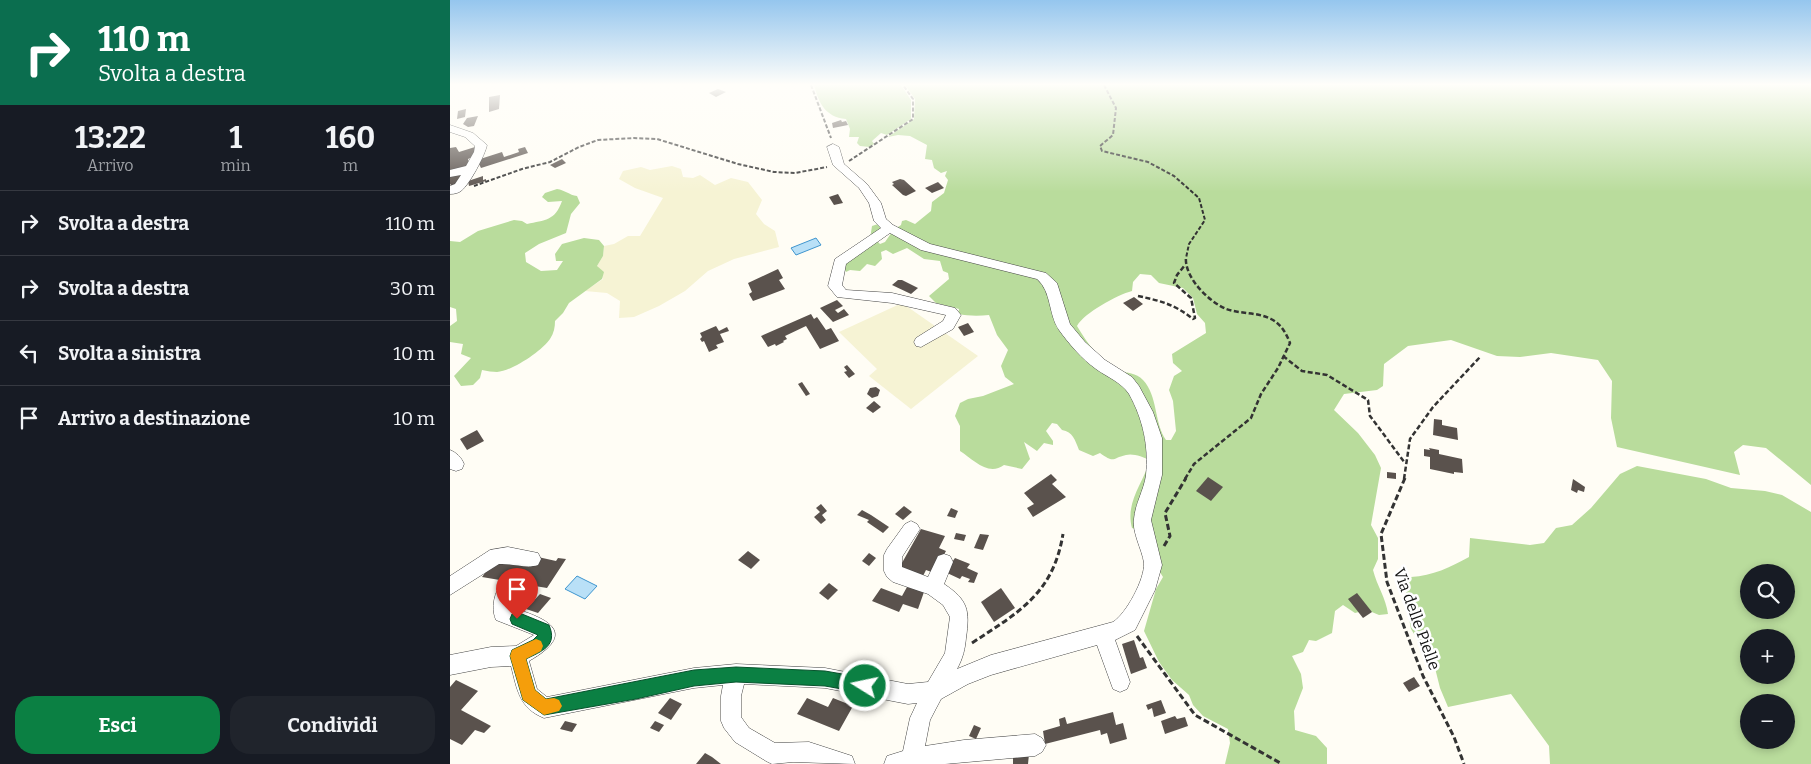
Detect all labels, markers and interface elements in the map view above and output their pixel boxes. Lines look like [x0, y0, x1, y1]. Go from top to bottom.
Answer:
text: 110 m [98, 18, 190, 60]
icon: right [15, 20, 80, 85]
text: Svolta a destra [98, 60, 246, 87]
text: 13:22 [75, 120, 146, 156]
text: 1 [229, 120, 242, 156]
text: 160 [325, 120, 375, 156]
text: Arrivo [87, 156, 134, 175]
text: min [221, 156, 251, 175]
text: m [343, 156, 358, 175]
icon: right [15, 209, 43, 237]
text: Svolta a destra [58, 212, 189, 235]
text: 110 m [385, 212, 435, 235]
icon: right [15, 274, 43, 302]
text: Svolta a destra [58, 277, 189, 300]
text: 30 m [390, 277, 435, 300]
icon: left [15, 339, 43, 367]
text: Svolta a sinistra [58, 342, 201, 365]
text: 10 m [393, 342, 435, 365]
icon: arrive [15, 404, 43, 432]
text: Arrivo a destinazione [58, 407, 250, 430]
text: 10 m [393, 407, 435, 430]
map controls [1740, 564, 1795, 749]
button: search [1740, 564, 1795, 619]
street label: Via delle Pielle [1390, 565, 1444, 673]
pin [496, 568, 538, 619]
icon: arrive [503, 575, 531, 603]
button: + [1740, 629, 1795, 684]
position arrow [838, 659, 890, 711]
button: − [1740, 694, 1795, 749]
button: Esci [15, 696, 220, 754]
button: Condividi [230, 696, 435, 754]

